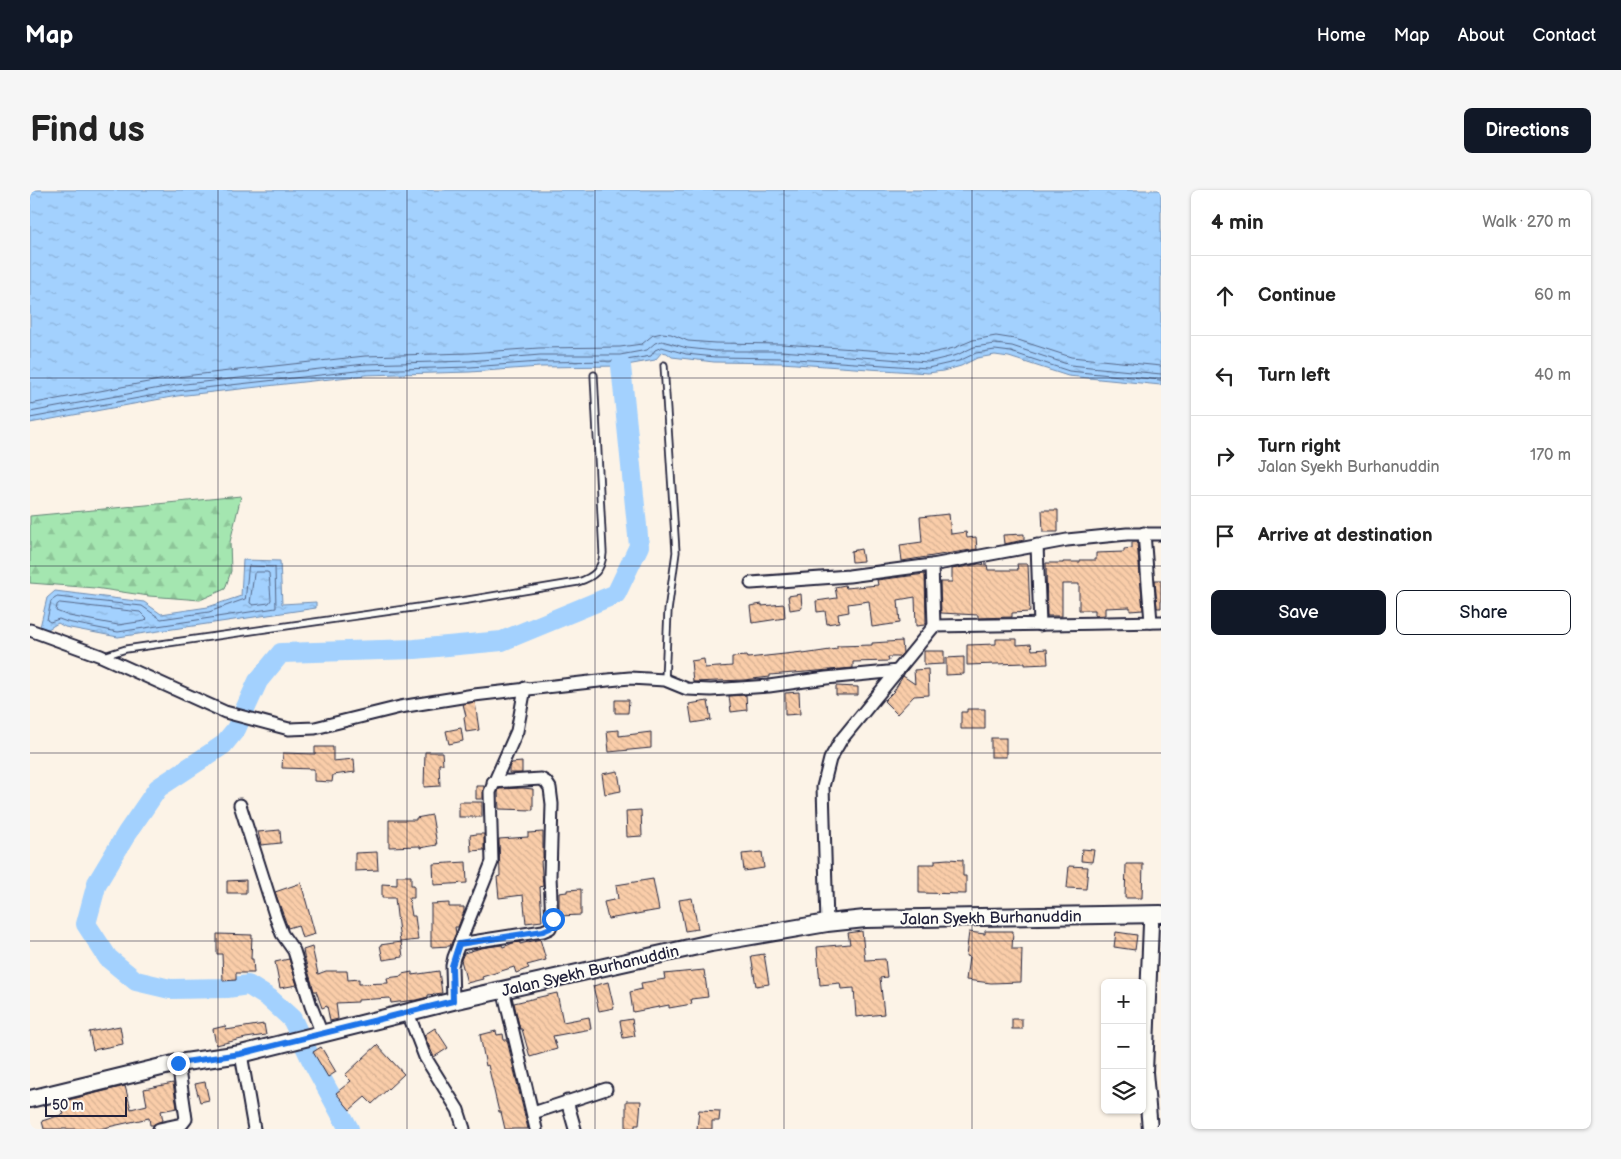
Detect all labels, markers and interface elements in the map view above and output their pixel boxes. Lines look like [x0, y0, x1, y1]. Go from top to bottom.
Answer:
text: Map [25, 21, 73, 50]
text: Home [1317, 25, 1366, 46]
text: Map [1394, 25, 1430, 46]
text: About [1458, 25, 1505, 46]
text: Contact [1533, 25, 1596, 46]
button: Directions [1464, 108, 1591, 153]
text: Find us [30, 109, 145, 152]
text: 4 min [1211, 210, 1264, 235]
text: Walk · 270 m [1482, 213, 1571, 232]
icon: ahead [1211, 282, 1239, 310]
text: Continue [1258, 284, 1336, 307]
text: 60 m [1534, 286, 1571, 305]
icon: left [1211, 362, 1239, 390]
text: Turn left [1258, 364, 1330, 387]
text: 40 m [1534, 366, 1571, 385]
text: Turn right [1258, 435, 1341, 458]
icon: right [1211, 442, 1239, 470]
text: 170 m [1530, 446, 1571, 465]
text: Jalan Syekh Burhanuddin [1258, 458, 1440, 477]
icon: arrive [1211, 522, 1239, 550]
text: Arrive at destination [1258, 524, 1433, 547]
button: Save [1211, 590, 1386, 635]
button: Share [1396, 590, 1571, 635]
street label: Jalan Syekh Burhanuddin [900, 907, 1082, 930]
route start [542, 908, 565, 931]
street label: Jalan Syekh Burhanuddin [500, 942, 681, 1001]
map controls [1101, 979, 1146, 1114]
button: + [1101, 979, 1146, 1024]
button: − [1101, 1024, 1146, 1069]
route end [167, 1052, 190, 1075]
button: layers [1101, 1069, 1146, 1114]
scale bar [45, 1094, 128, 1117]
text: 50 m [52, 1097, 84, 1114]

